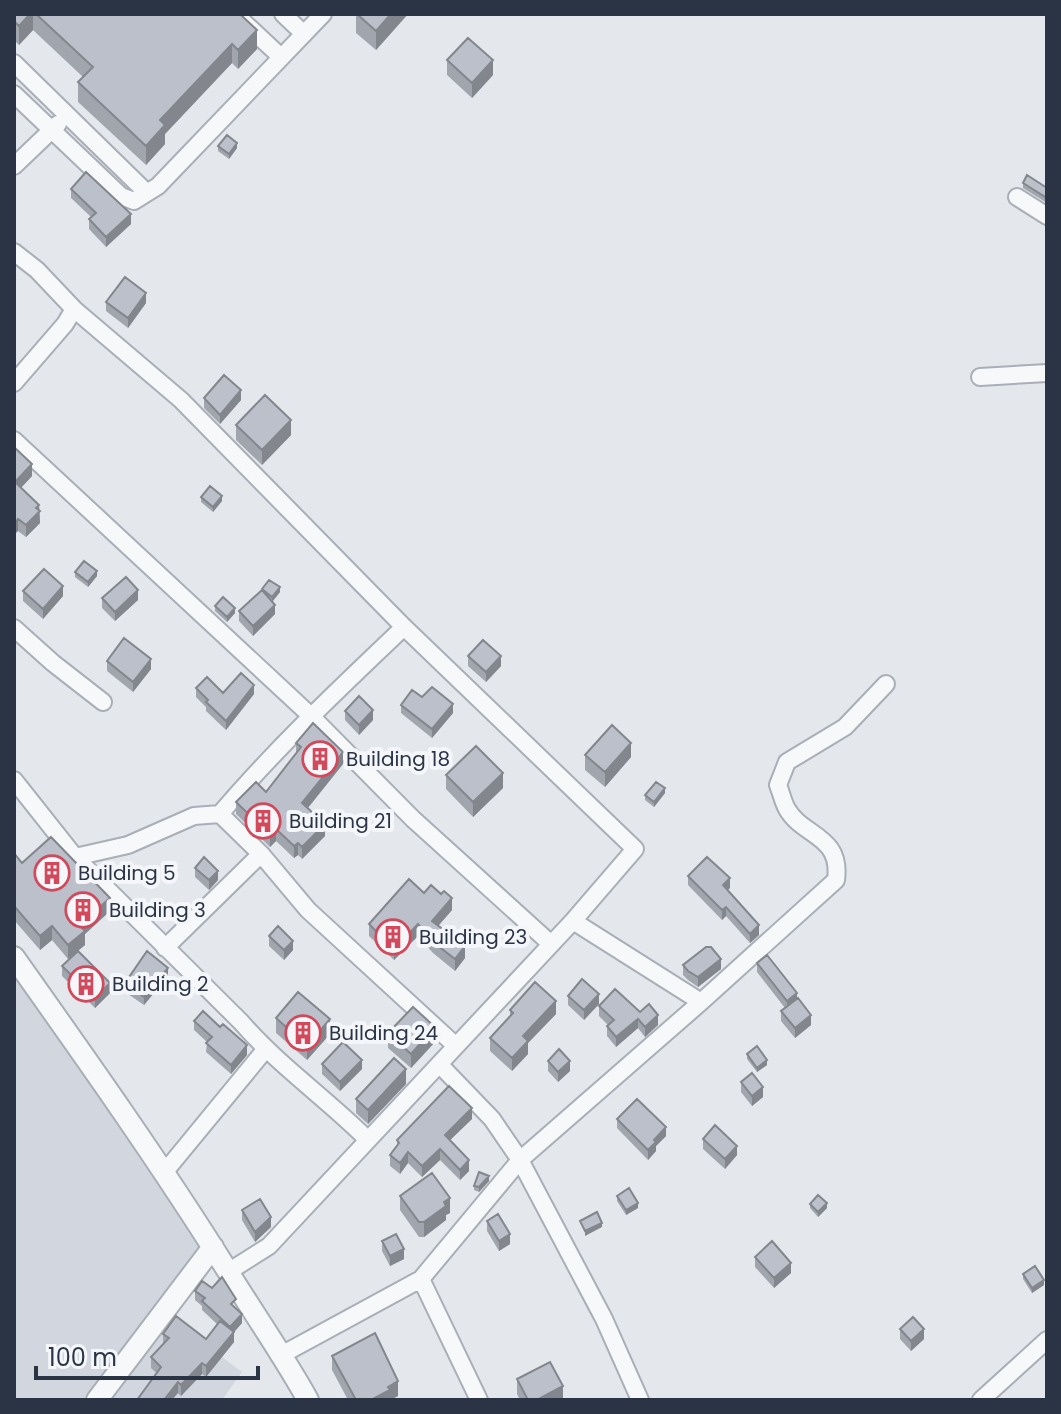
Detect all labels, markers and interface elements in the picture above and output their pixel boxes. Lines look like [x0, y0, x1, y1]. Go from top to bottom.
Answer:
building icon: Building 18 [301, 740, 339, 778]
place label: Building 18 [346, 745, 450, 773]
building icon: Building 21 [244, 802, 282, 840]
place label: Building 21 [289, 807, 392, 835]
building icon: Building 5 [33, 854, 71, 892]
place label: Building 5 [78, 859, 176, 887]
building icon: Building 3 [64, 891, 102, 929]
place label: Building 3 [109, 896, 206, 924]
building icon: Building 23 [374, 918, 412, 956]
place label: Building 23 [419, 923, 527, 951]
building icon: Building 2 [67, 965, 105, 1003]
place label: Building 2 [112, 970, 209, 998]
building icon: Building 24 [284, 1014, 322, 1052]
place label: Building 24 [329, 1019, 438, 1047]
scale bar [36, 1330, 258, 1380]
text: 100 m [48, 1341, 117, 1374]

